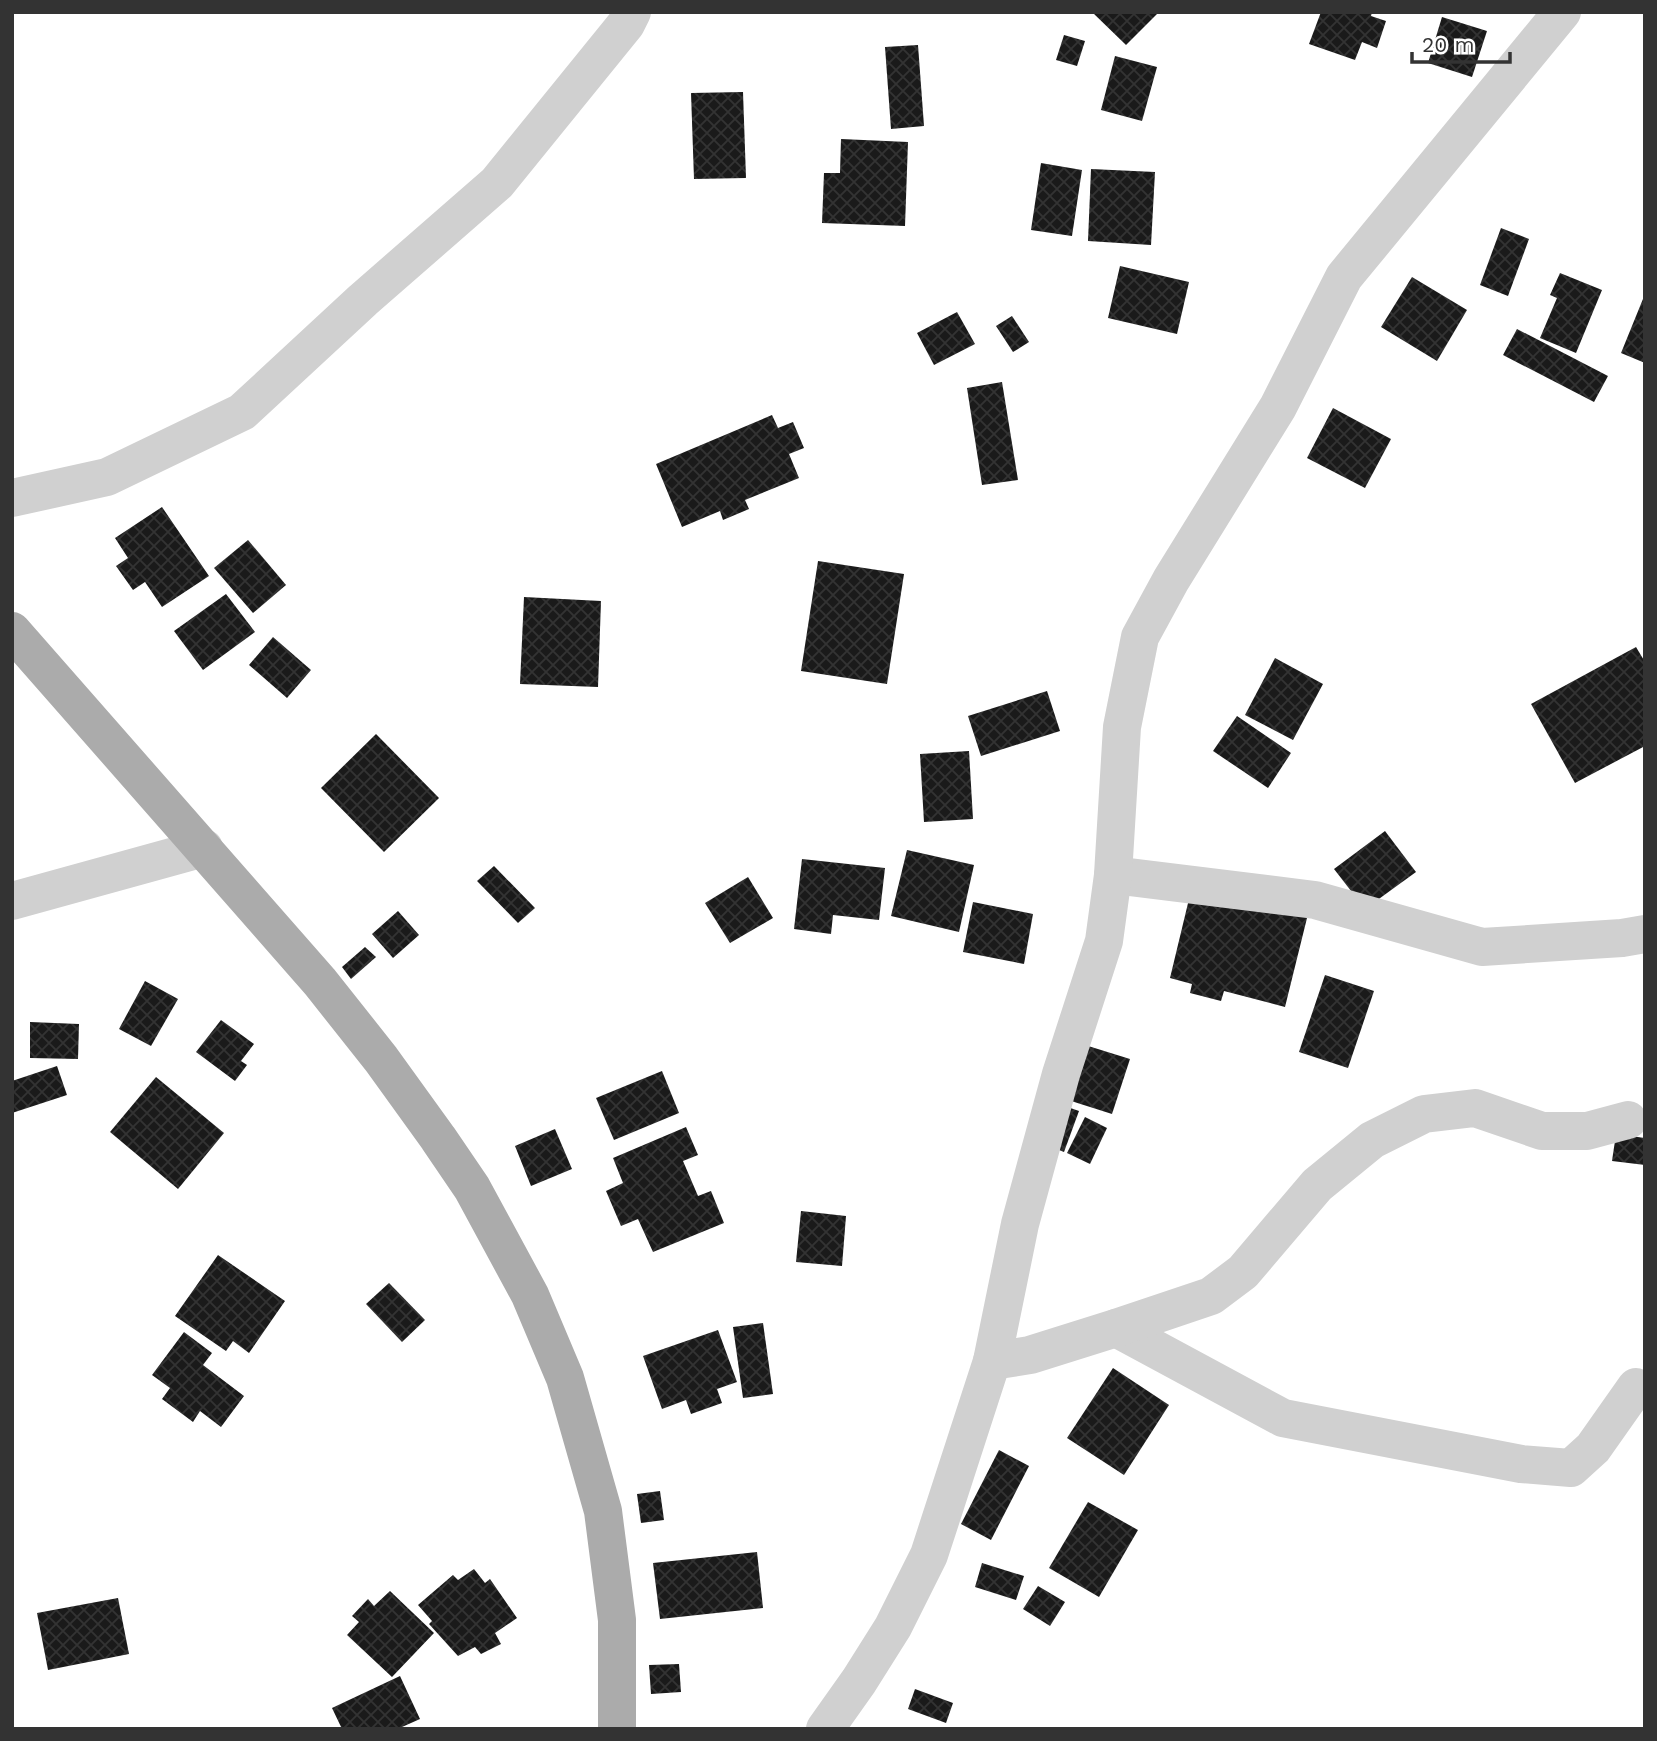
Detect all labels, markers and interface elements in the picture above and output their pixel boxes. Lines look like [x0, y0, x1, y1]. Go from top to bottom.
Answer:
scale bar [1412, 21, 1510, 65]
text: 20 m [1422, 32, 1474, 57]

